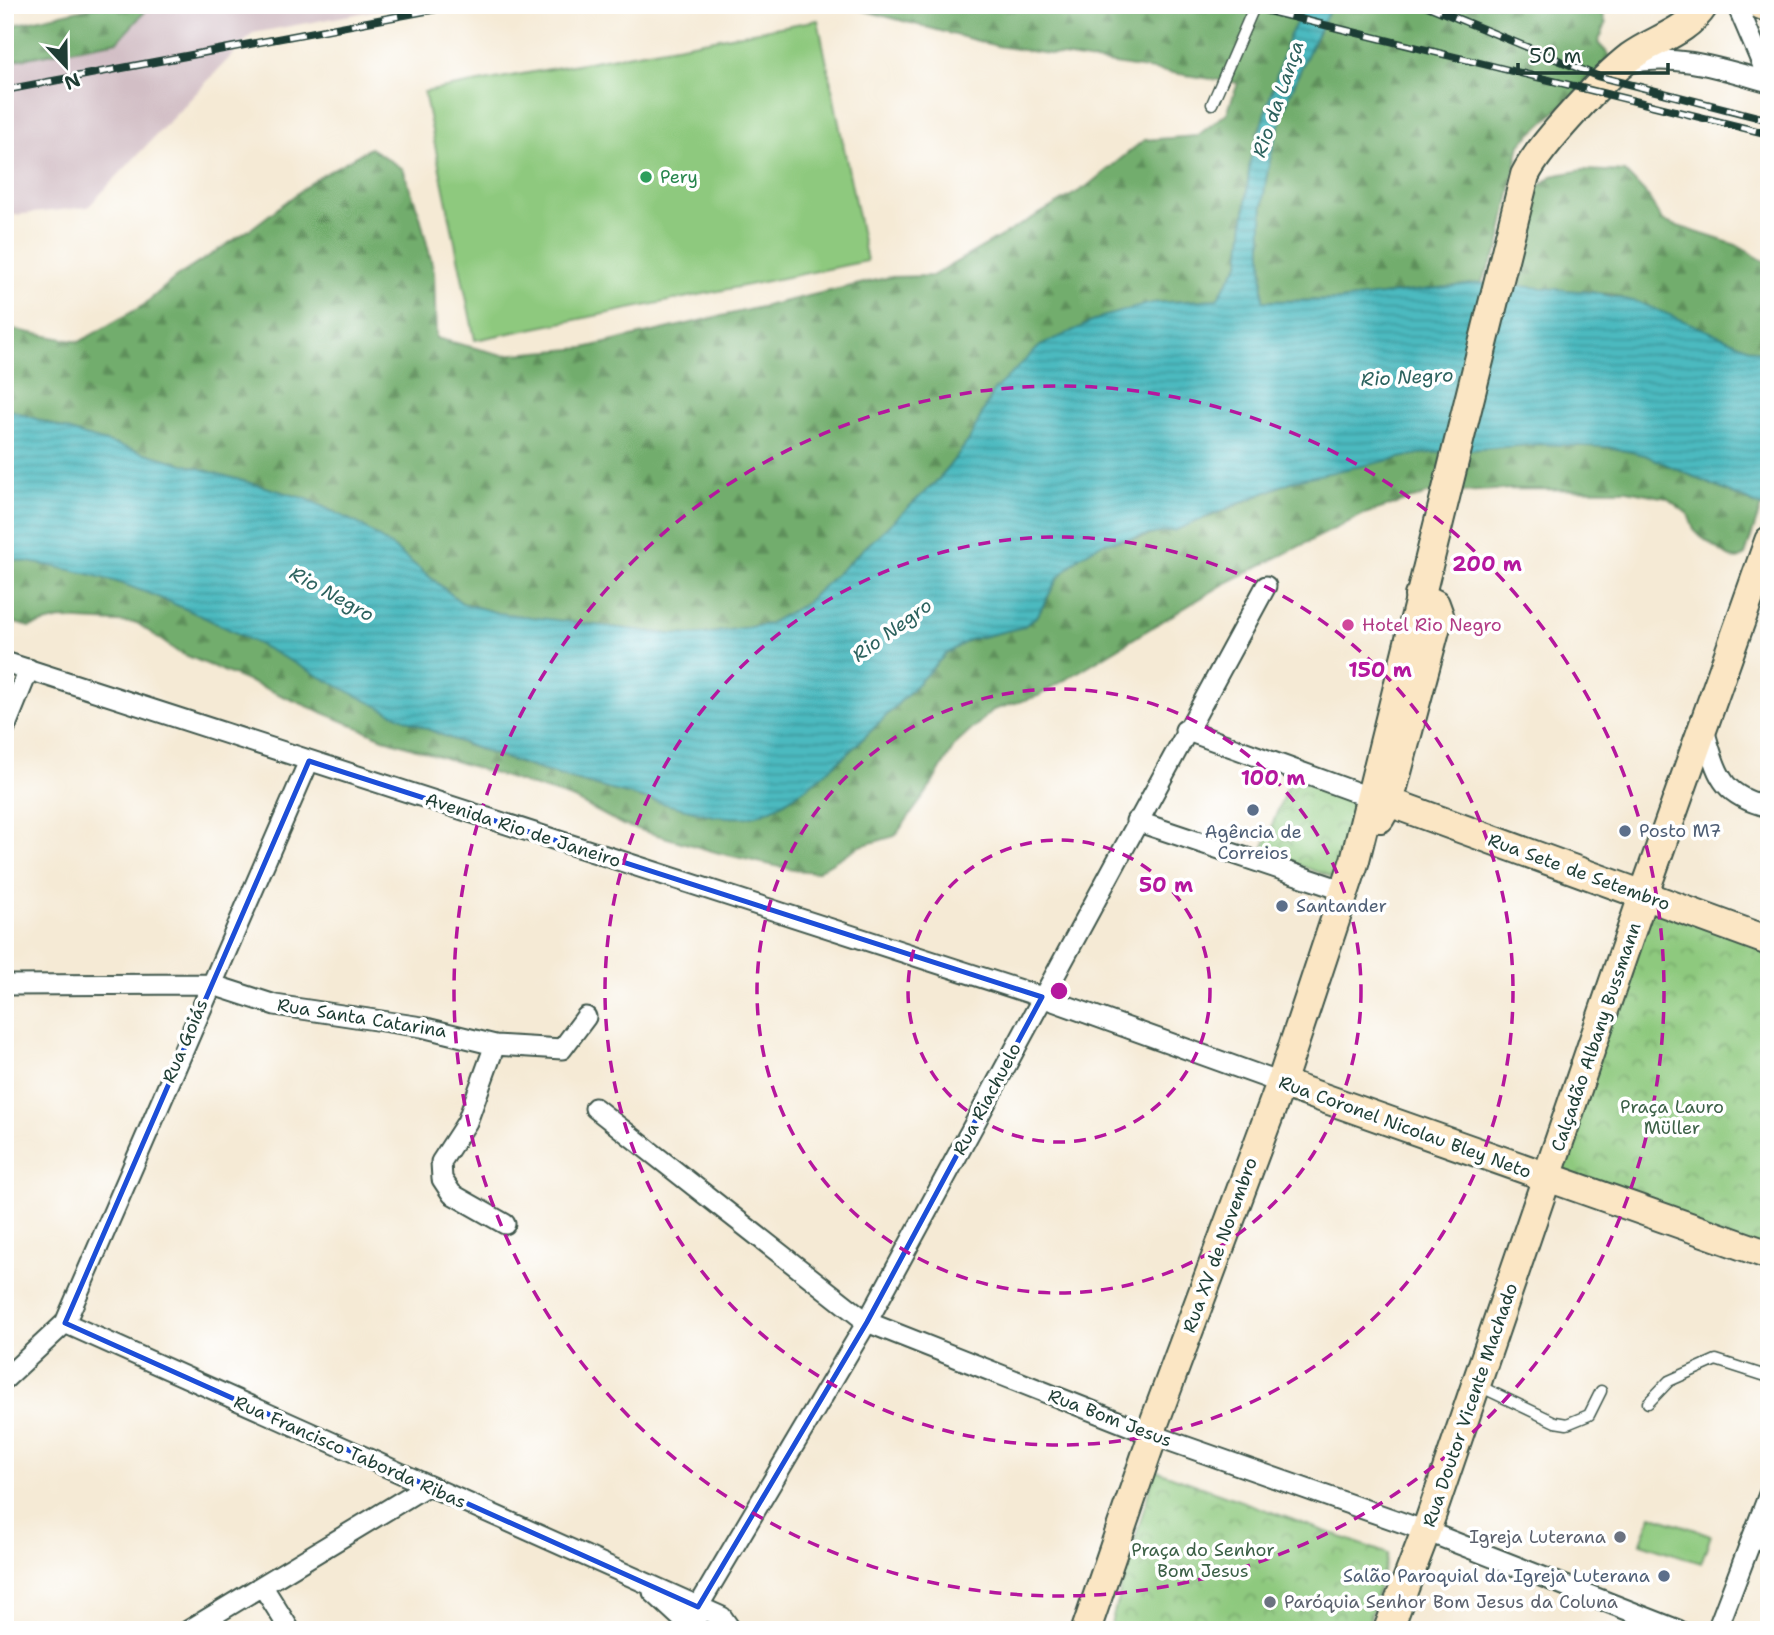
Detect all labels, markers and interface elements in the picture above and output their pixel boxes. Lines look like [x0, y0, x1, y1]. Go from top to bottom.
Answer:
north arrow [32, 32, 102, 102]
scale bar [1518, 32, 1669, 76]
water label: Rio da Lança [1246, 37, 1310, 161]
text: 50 m [1529, 42, 1582, 70]
text: N [61, 67, 84, 96]
place label: Pery [660, 165, 698, 189]
marker: Pery [638, 169, 654, 185]
water label: Rio Negro [1360, 362, 1454, 392]
text: 200 m [1452, 550, 1522, 578]
water label: Rio Negro [285, 561, 379, 627]
water label: Rio Negro [847, 593, 937, 667]
place label: Hotel Rio Negro [1362, 613, 1502, 637]
marker: Hotel Rio Negro [1340, 617, 1356, 633]
text: 150 m [1348, 656, 1412, 684]
text: 100 m [1241, 764, 1305, 792]
street label: Avenida Rio de Janeiro [422, 787, 624, 873]
marker: Agência de Correios [1245, 802, 1261, 818]
place label: Posto M7 [1639, 819, 1721, 843]
place label: Agência de Correios [1204, 820, 1302, 865]
marker: Posto M7 [1617, 823, 1633, 839]
street label: Rua Sete de Setembro [1485, 828, 1673, 916]
text: 50 m [1139, 871, 1193, 899]
place label: Santander [1296, 894, 1387, 918]
marker: Santander [1274, 898, 1290, 914]
street label: Calçadão Albany Bussmann [1545, 919, 1647, 1155]
centre of rings [1047, 979, 1071, 1003]
street label: Rua Santa Catarina [276, 993, 448, 1043]
street label: Rua Goiás [157, 995, 213, 1087]
street label: Rua Riachuelo [947, 1039, 1027, 1159]
street label: Rua Coronel Nicolau Bley Neto [1275, 1070, 1535, 1184]
park label: Praça Lauro Müller [1620, 1095, 1724, 1140]
street label: Rua XV de Novembro [1177, 1154, 1263, 1336]
street label: Rua Doutor Vicente Machado [1417, 1280, 1523, 1530]
street label: Rua Bom Jesus [1045, 1383, 1175, 1453]
street label: Rua Francisco Taborda Ribas [230, 1390, 470, 1514]
place label: Igreja Luterana [1469, 1525, 1606, 1549]
marker: Igreja Luterana [1612, 1529, 1628, 1545]
park label: Praça do Senhor Bom Jesus [1131, 1538, 1275, 1583]
place label: Salão Paroquial da Igreja Luterana [1343, 1564, 1650, 1588]
marker: Salão Paroquial da Igreja Luterana [1656, 1568, 1672, 1584]
place label: Paróquia Senhor Bom Jesus da Coluna [1284, 1590, 1618, 1614]
marker: Paróquia Senhor Bom Jesus da Coluna [1262, 1594, 1278, 1610]

